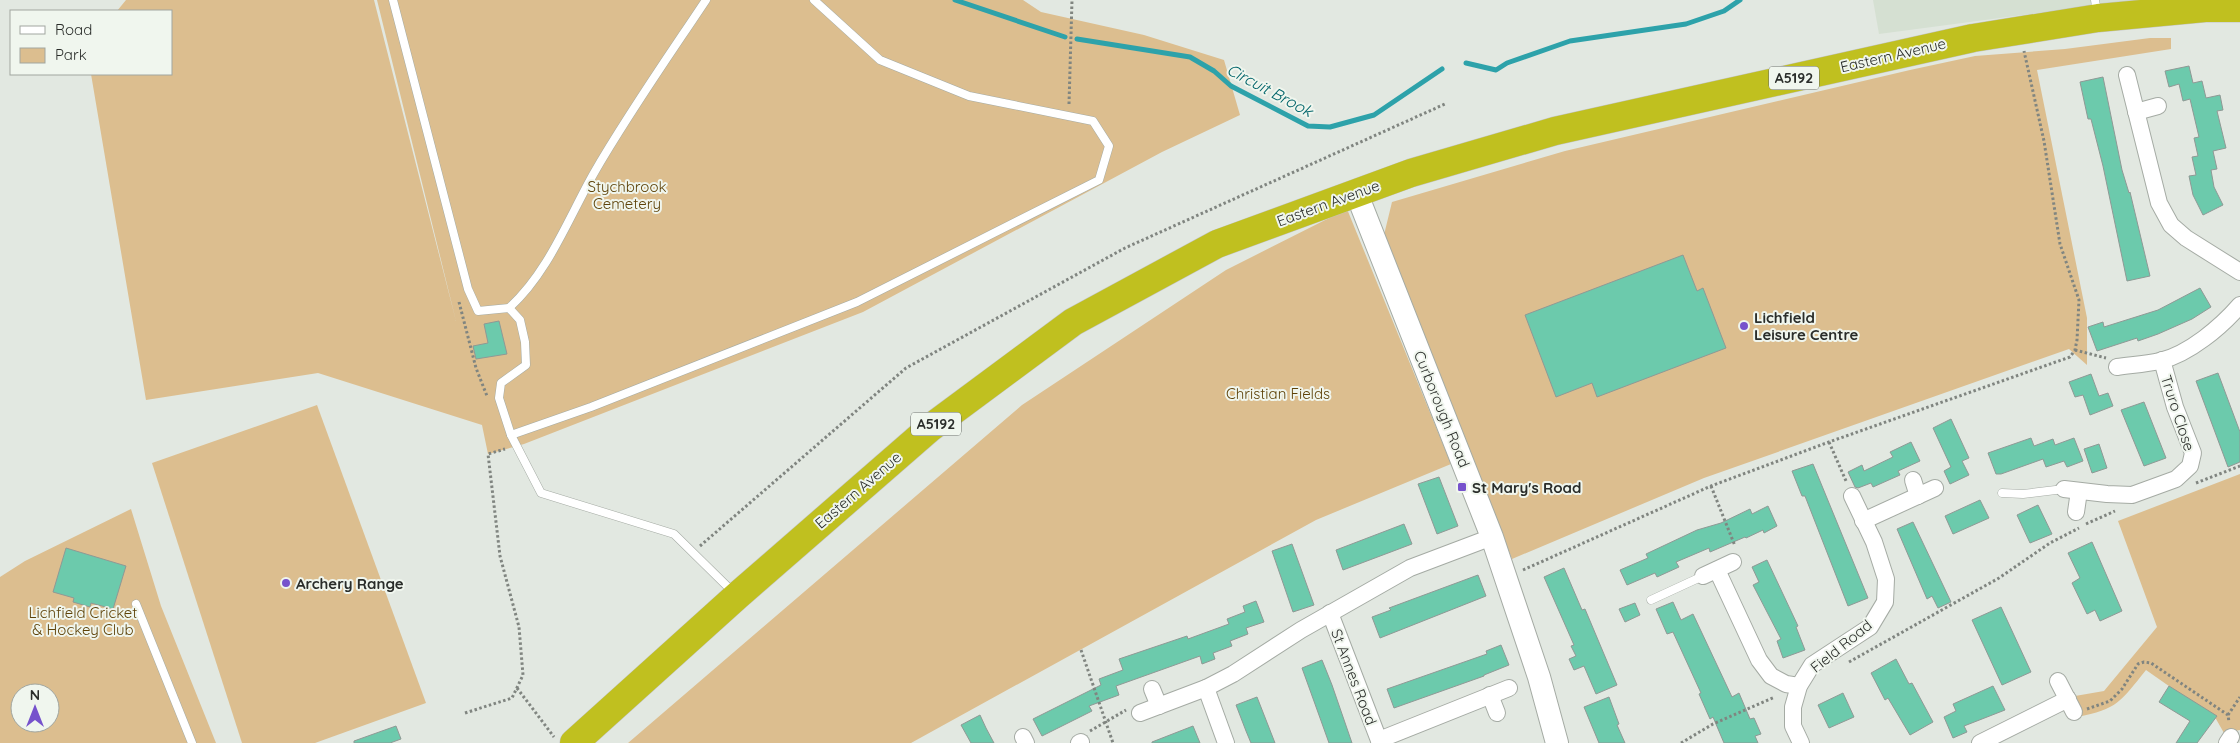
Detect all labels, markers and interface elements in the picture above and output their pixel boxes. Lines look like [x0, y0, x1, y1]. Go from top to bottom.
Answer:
legend [10, 10, 172, 75]
text: Road [55, 20, 92, 39]
street label: Eastern Avenue [1838, 34, 1948, 76]
text: Park [55, 45, 87, 64]
water label: Circuit Brook [1224, 59, 1318, 122]
road number: A5192 [1769, 66, 1819, 90]
street label: Eastern Avenue [1274, 176, 1382, 230]
park label: Stychbrook Cemetery [588, 177, 666, 213]
place label: Lichfield Leisure Centre [1754, 308, 1859, 344]
marker: Lichfield Leisure Centre [1738, 320, 1750, 332]
street label: Curborough Road [1410, 348, 1474, 470]
street label: Truro Close [2157, 373, 2199, 453]
park label: Christian Fields [1226, 384, 1330, 403]
road number: A5192 [911, 412, 961, 436]
street label: Eastern Avenue [811, 447, 905, 533]
place label: St Mary's Road [1472, 478, 1581, 497]
marker: St Mary's Road [1456, 481, 1468, 493]
place label: Archery Range [296, 574, 404, 593]
marker: Archery Range [280, 577, 292, 589]
park label: Lichfield Cricket & Hockey Club [29, 603, 137, 639]
street label: Field Road [1806, 615, 1876, 677]
street label: St Annes Road [1327, 626, 1381, 728]
north arrow [10, 683, 60, 733]
text: N [30, 686, 40, 704]

